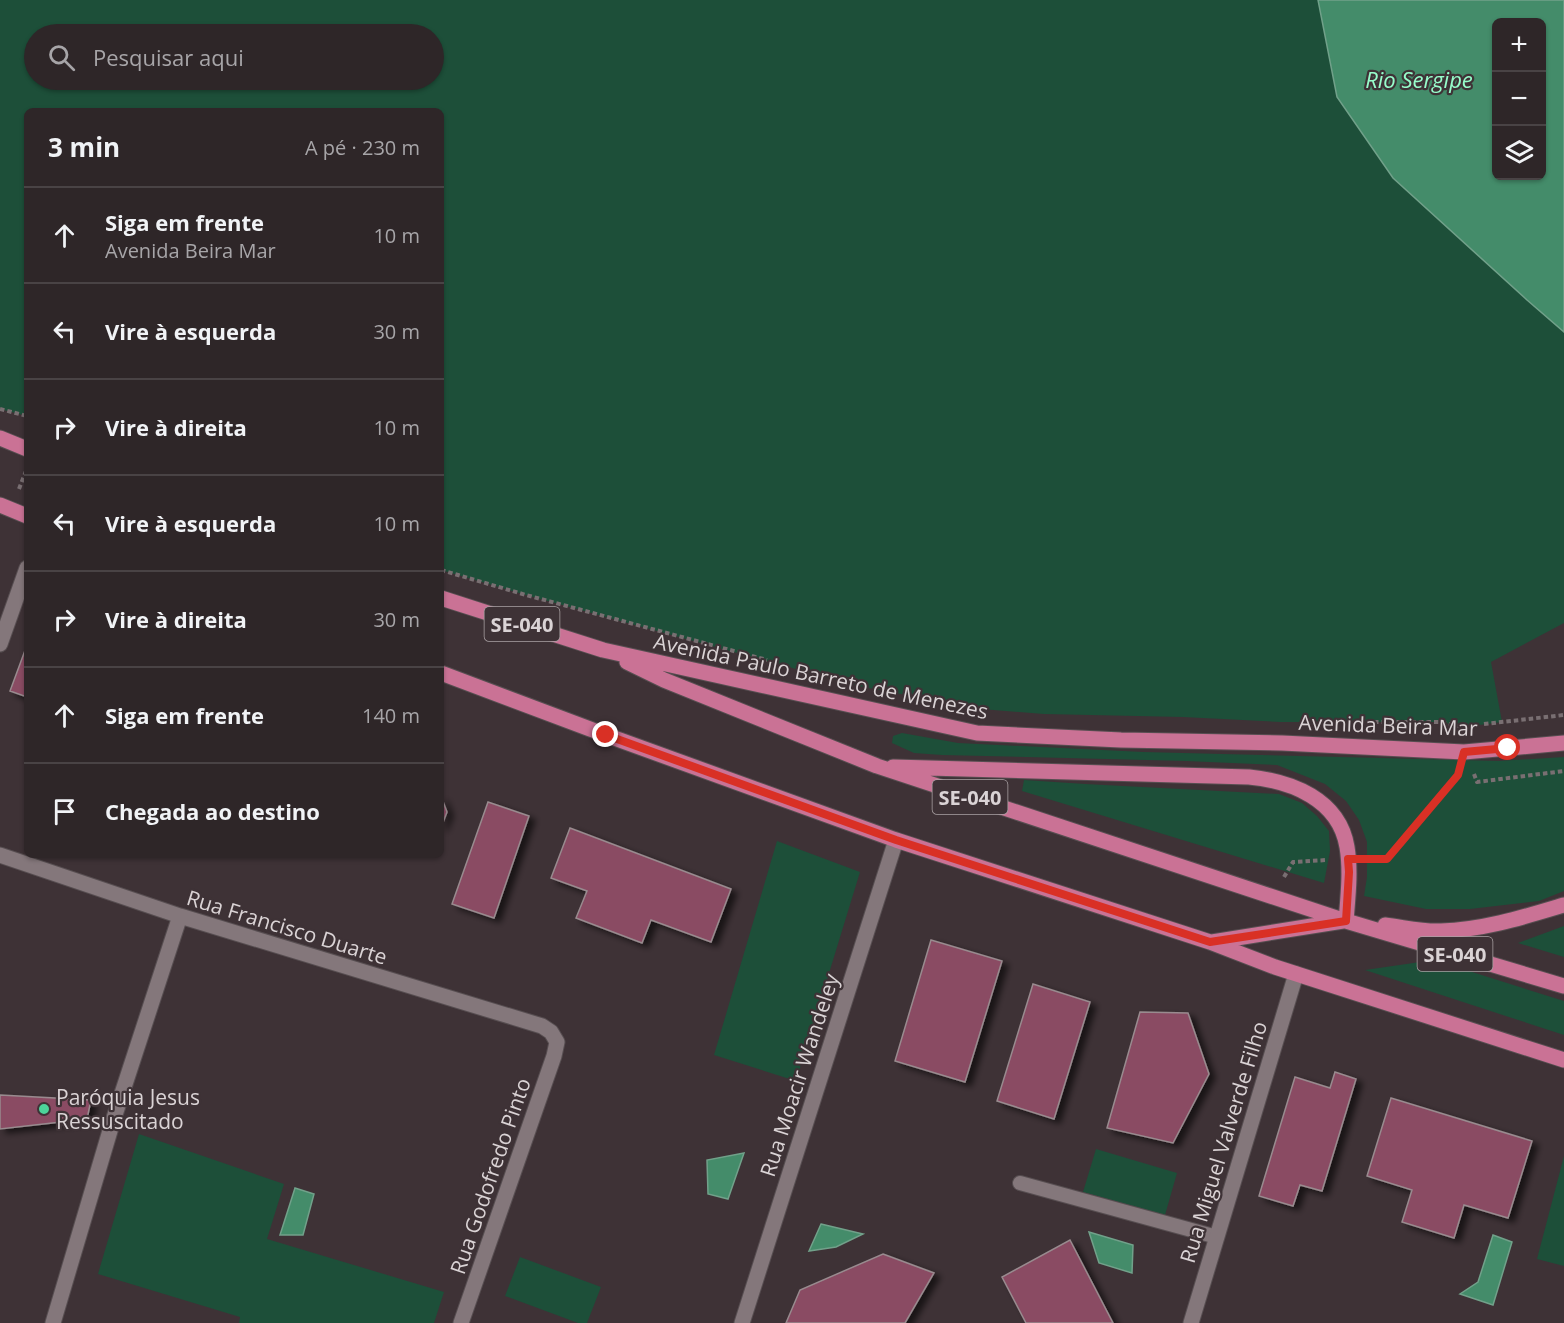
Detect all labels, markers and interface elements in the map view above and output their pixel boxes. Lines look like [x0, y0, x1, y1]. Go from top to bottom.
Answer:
map controls [1492, 18, 1546, 180]
button: + [1492, 18, 1546, 72]
search box [24, 24, 444, 90]
icon: search [45, 41, 78, 74]
text: Pesquisar aqui [93, 42, 244, 72]
water label: Rio Sergipe [1365, 64, 1473, 94]
button: − [1492, 72, 1546, 126]
button: layers [1492, 126, 1546, 180]
text: 3 min [48, 129, 120, 165]
text: A pé · 230 m [305, 134, 420, 161]
text: Siga em frente [105, 207, 264, 237]
icon: ahead [48, 219, 81, 252]
text: 10 m [373, 222, 420, 249]
text: Avenida Beira Mar [105, 237, 276, 264]
icon: left [48, 315, 81, 348]
text: Vire à esquerda [105, 316, 276, 346]
text: 30 m [373, 318, 420, 345]
icon: right [48, 411, 81, 444]
text: Vire à direita [105, 412, 247, 442]
text: 10 m [373, 414, 420, 441]
icon: left [48, 507, 81, 540]
text: Vire à esquerda [105, 508, 276, 538]
text: 10 m [373, 510, 420, 537]
icon: right [48, 603, 81, 636]
text: Vire à direita [105, 604, 247, 634]
text: 30 m [373, 606, 420, 633]
road number: SE-040 [484, 607, 560, 641]
street label: Avenida Paulo Barreto de Menezes [651, 627, 991, 725]
icon: ahead [48, 699, 81, 732]
text: Siga em frente [105, 700, 264, 730]
text: 140 m [362, 702, 420, 729]
street label: Avenida Beira Mar [1298, 708, 1478, 742]
route end [592, 721, 618, 747]
route start [1494, 734, 1520, 760]
road number: SE-040 [932, 780, 1008, 814]
icon: arrive [48, 795, 81, 828]
text: Chegada ao destino [105, 796, 320, 826]
street label: Rua Francisco Duarte [183, 883, 391, 971]
road number: SE-040 [1418, 937, 1492, 971]
street label: Rua Moacir Wandeley [753, 970, 845, 1180]
street label: Rua Miguel Valverde Filho [1173, 1018, 1273, 1266]
street label: Rua Godofredo Pinto [443, 1074, 537, 1278]
place label: Paróquia Jesus Ressuscitado [56, 1083, 200, 1135]
marker: Paróquia Jesus Ressuscitado [37, 1102, 51, 1116]

